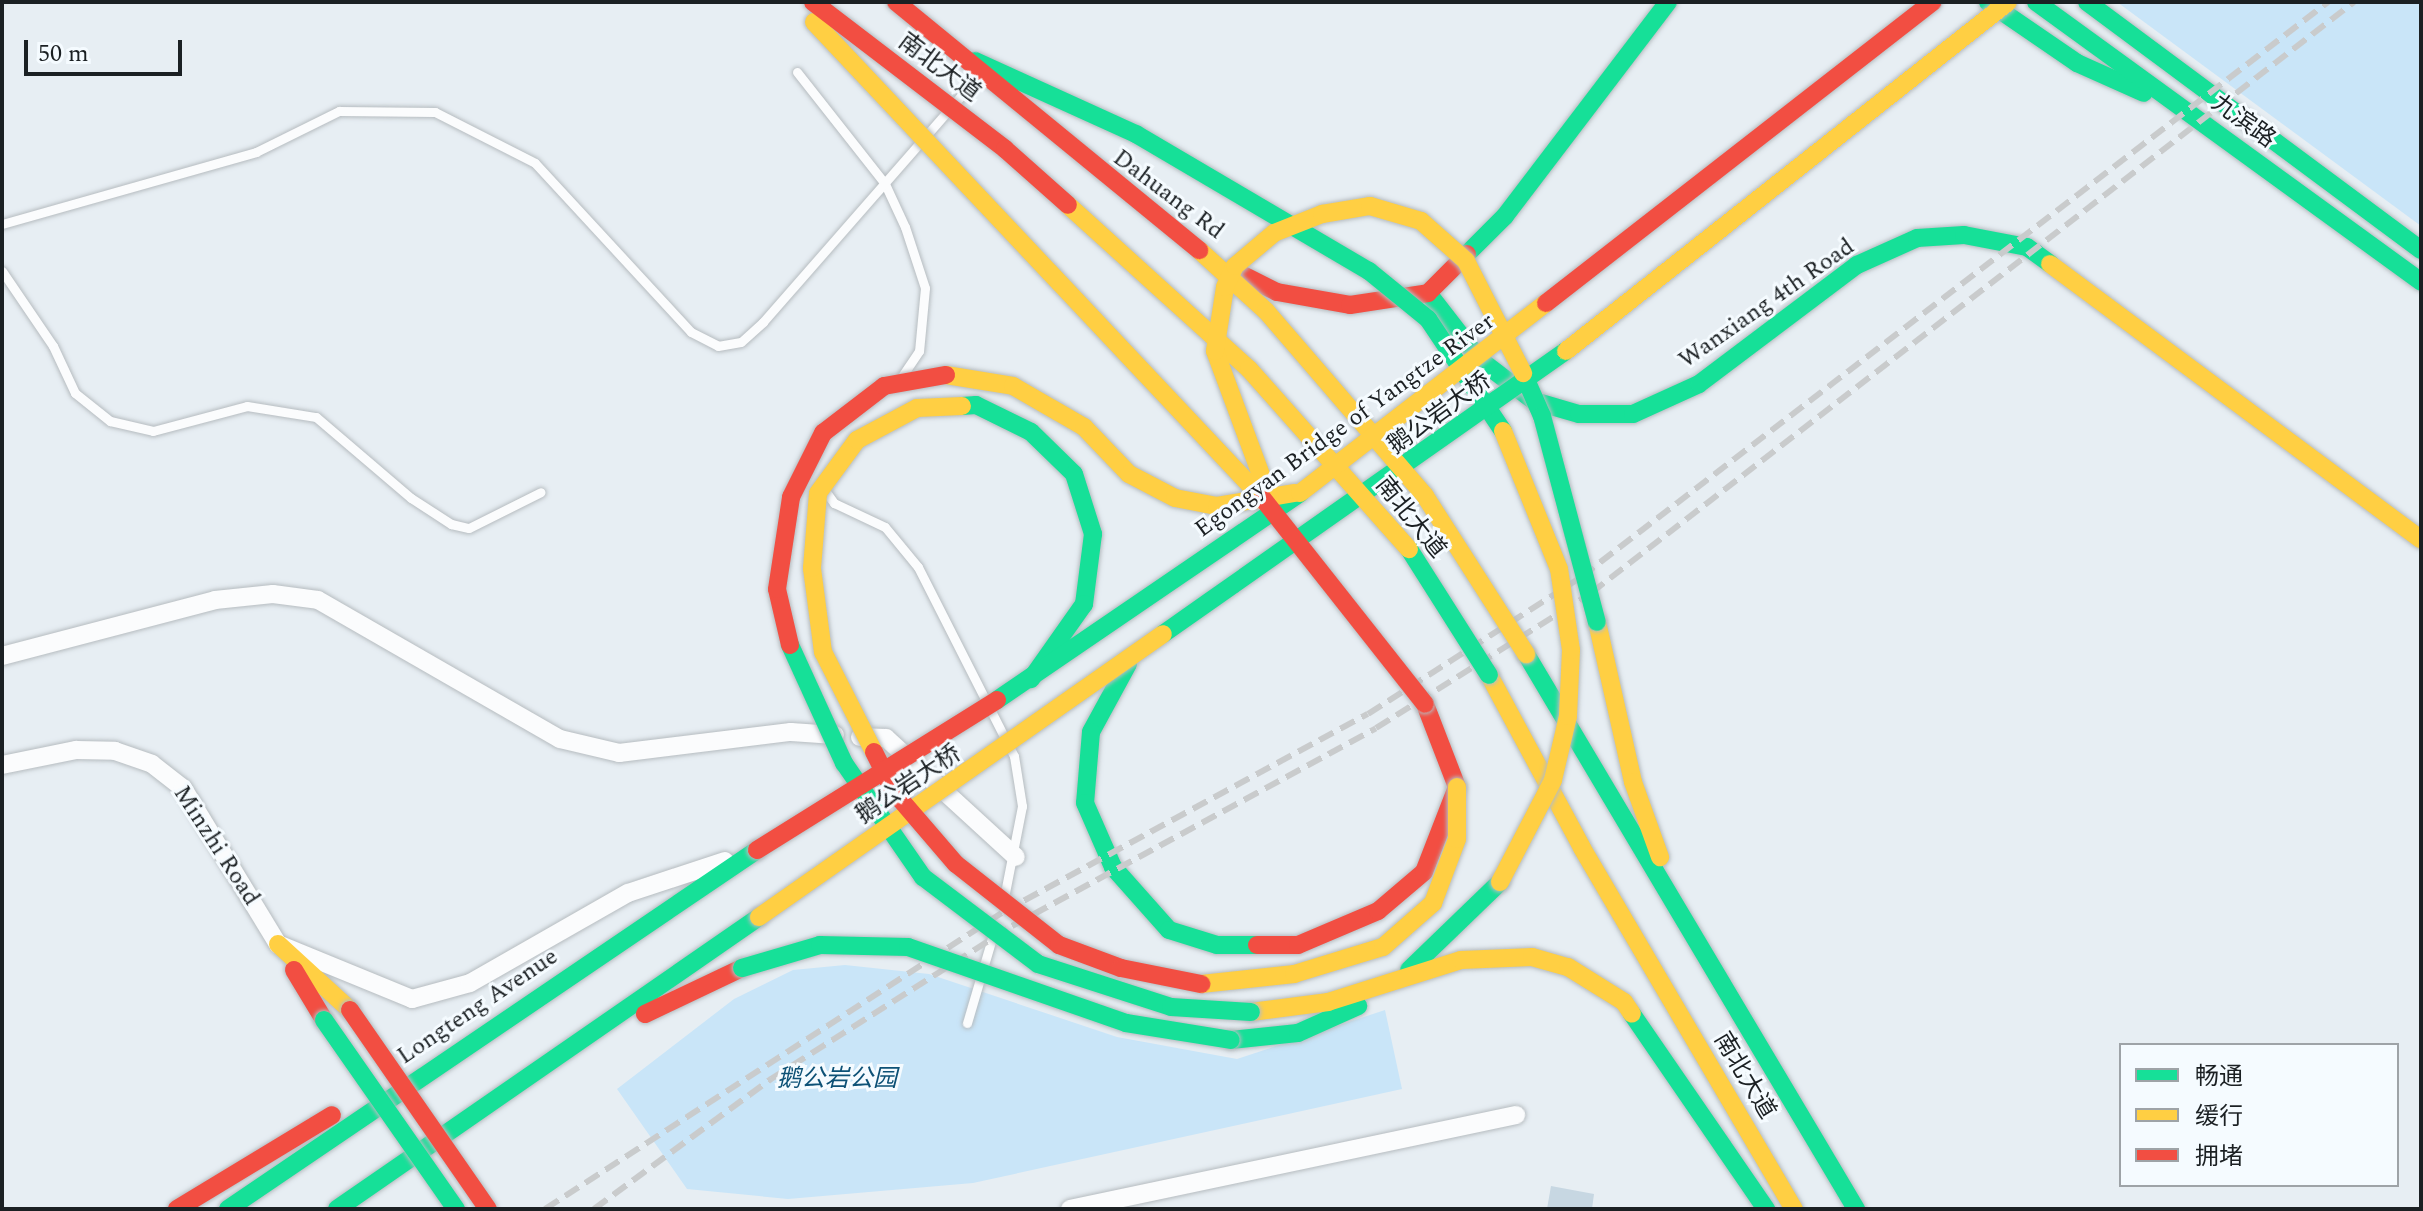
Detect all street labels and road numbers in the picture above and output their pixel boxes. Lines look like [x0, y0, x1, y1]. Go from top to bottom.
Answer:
street label: 南北大道 [892, 28, 986, 108]
street label: 九滨路 [2205, 89, 2281, 155]
street label: Dahuang Rd [1107, 144, 1229, 246]
street label: Wanxiang 4th Road [1674, 233, 1860, 375]
street label: Egongyan Bridge of Yangtze River [1190, 308, 1500, 544]
street label: 鹅公岩大桥 [1383, 367, 1497, 461]
street label: 南北大道 [1369, 472, 1451, 564]
street label: 鹅公岩大桥 [851, 740, 967, 830]
street label: Minzhi Road [167, 781, 265, 911]
street label: Longteng Avenue [392, 943, 564, 1071]
street label: 南北大道 [1707, 1027, 1781, 1125]

